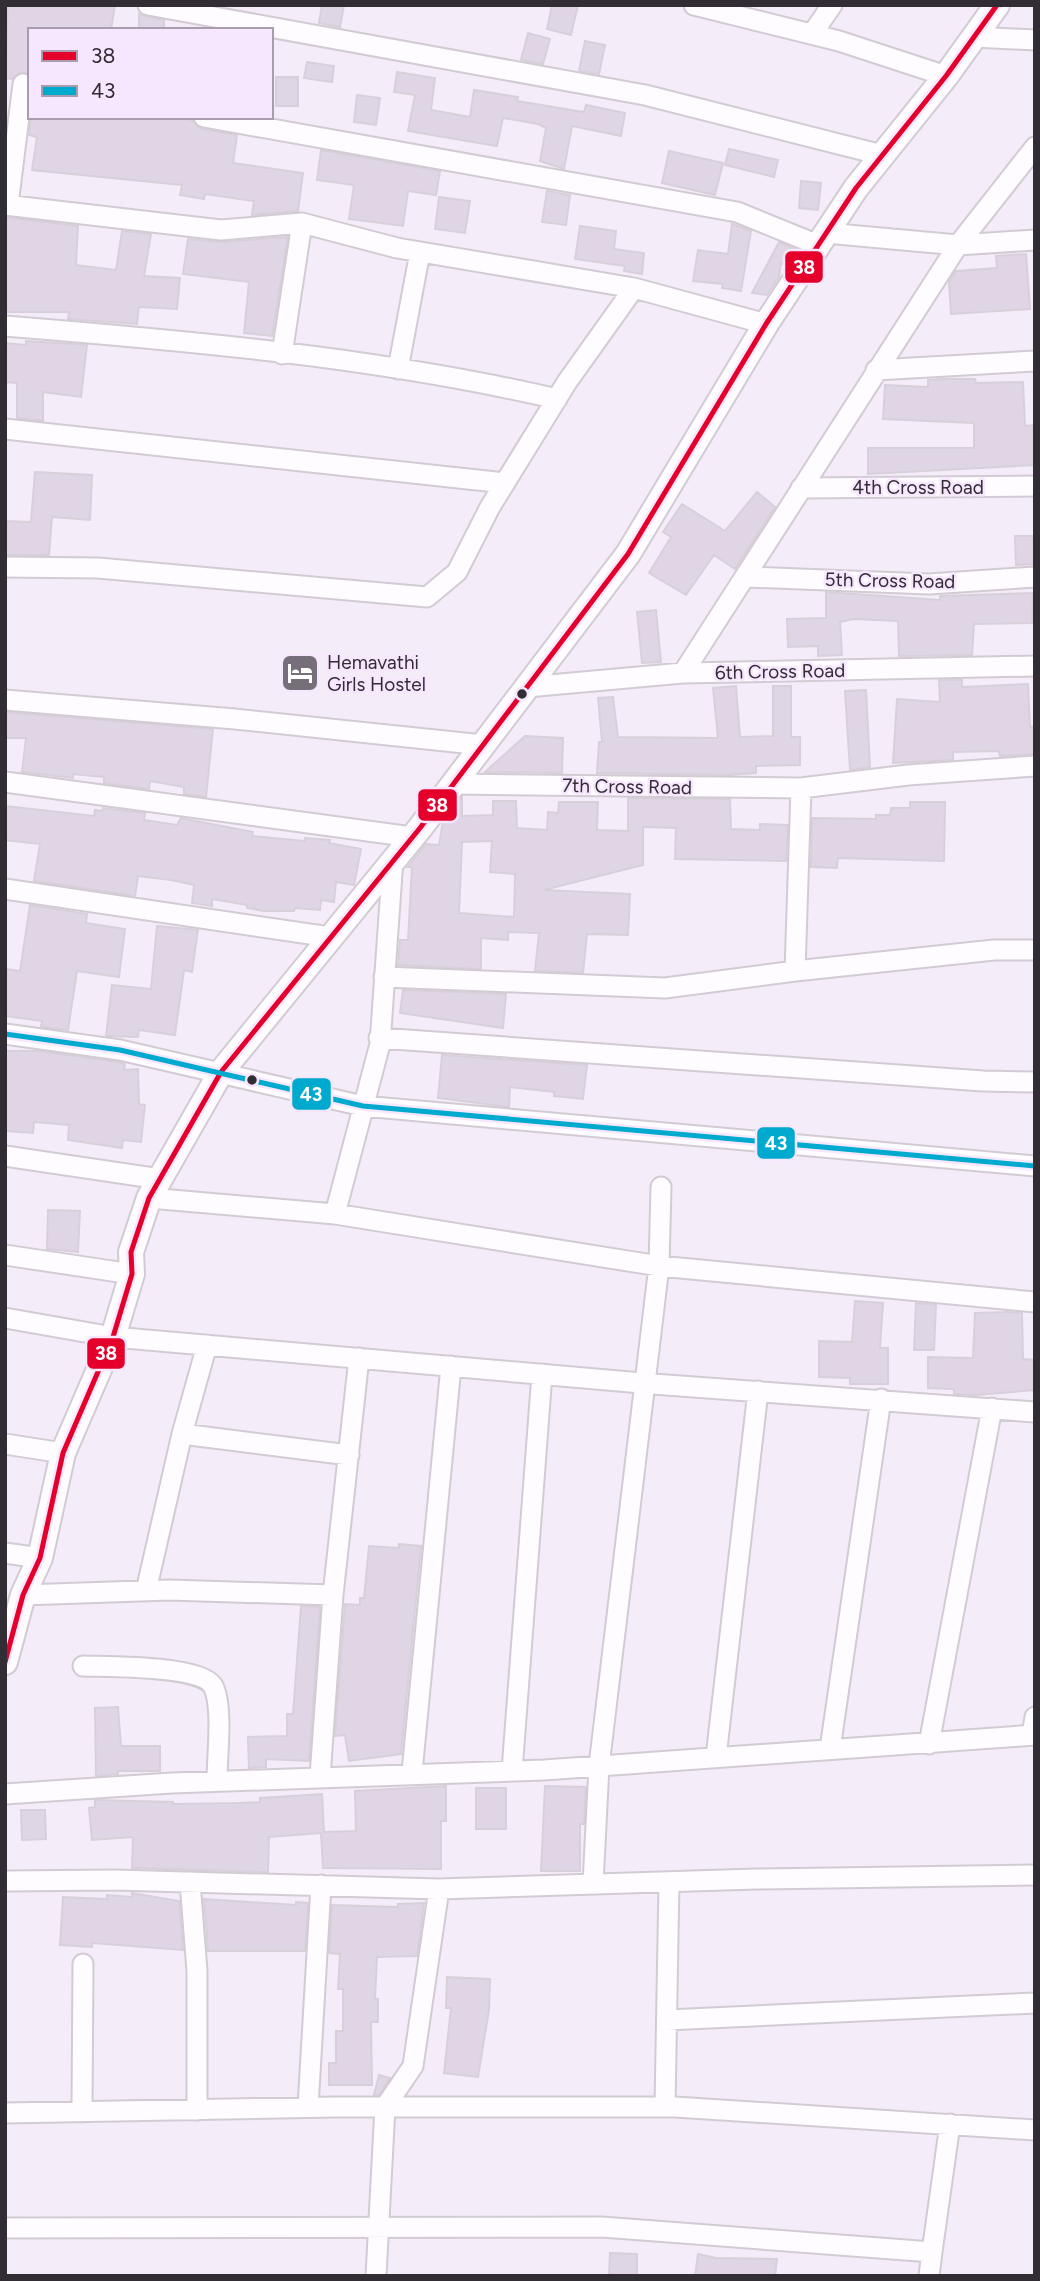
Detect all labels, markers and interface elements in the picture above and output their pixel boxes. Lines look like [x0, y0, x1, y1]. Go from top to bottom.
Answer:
legend [28, 28, 273, 119]
text: 38 [91, 43, 115, 68]
text: 43 [91, 78, 115, 103]
line badge: 38 [784, 250, 824, 284]
text: 38 [793, 256, 815, 279]
street label: 4th Cross Road [852, 476, 984, 499]
street label: 5th Cross Road [824, 568, 956, 593]
place label: Hemavathi Girls Hostel [327, 651, 426, 696]
hotel icon: Hemavathi Girls Hostel [279, 652, 321, 694]
street label: 6th Cross Road [715, 659, 845, 684]
unlabelled marker [515, 687, 529, 701]
street label: 7th Cross Road [562, 774, 692, 799]
line badge: 38 [417, 788, 458, 822]
text: 38 [426, 794, 448, 817]
unlabelled marker [245, 1073, 259, 1087]
line badge: 43 [291, 1077, 332, 1111]
text: 43 [300, 1083, 322, 1106]
line badge: 43 [756, 1126, 796, 1160]
text: 43 [765, 1132, 787, 1155]
line badge: 38 [86, 1337, 126, 1370]
text: 38 [95, 1342, 117, 1365]

